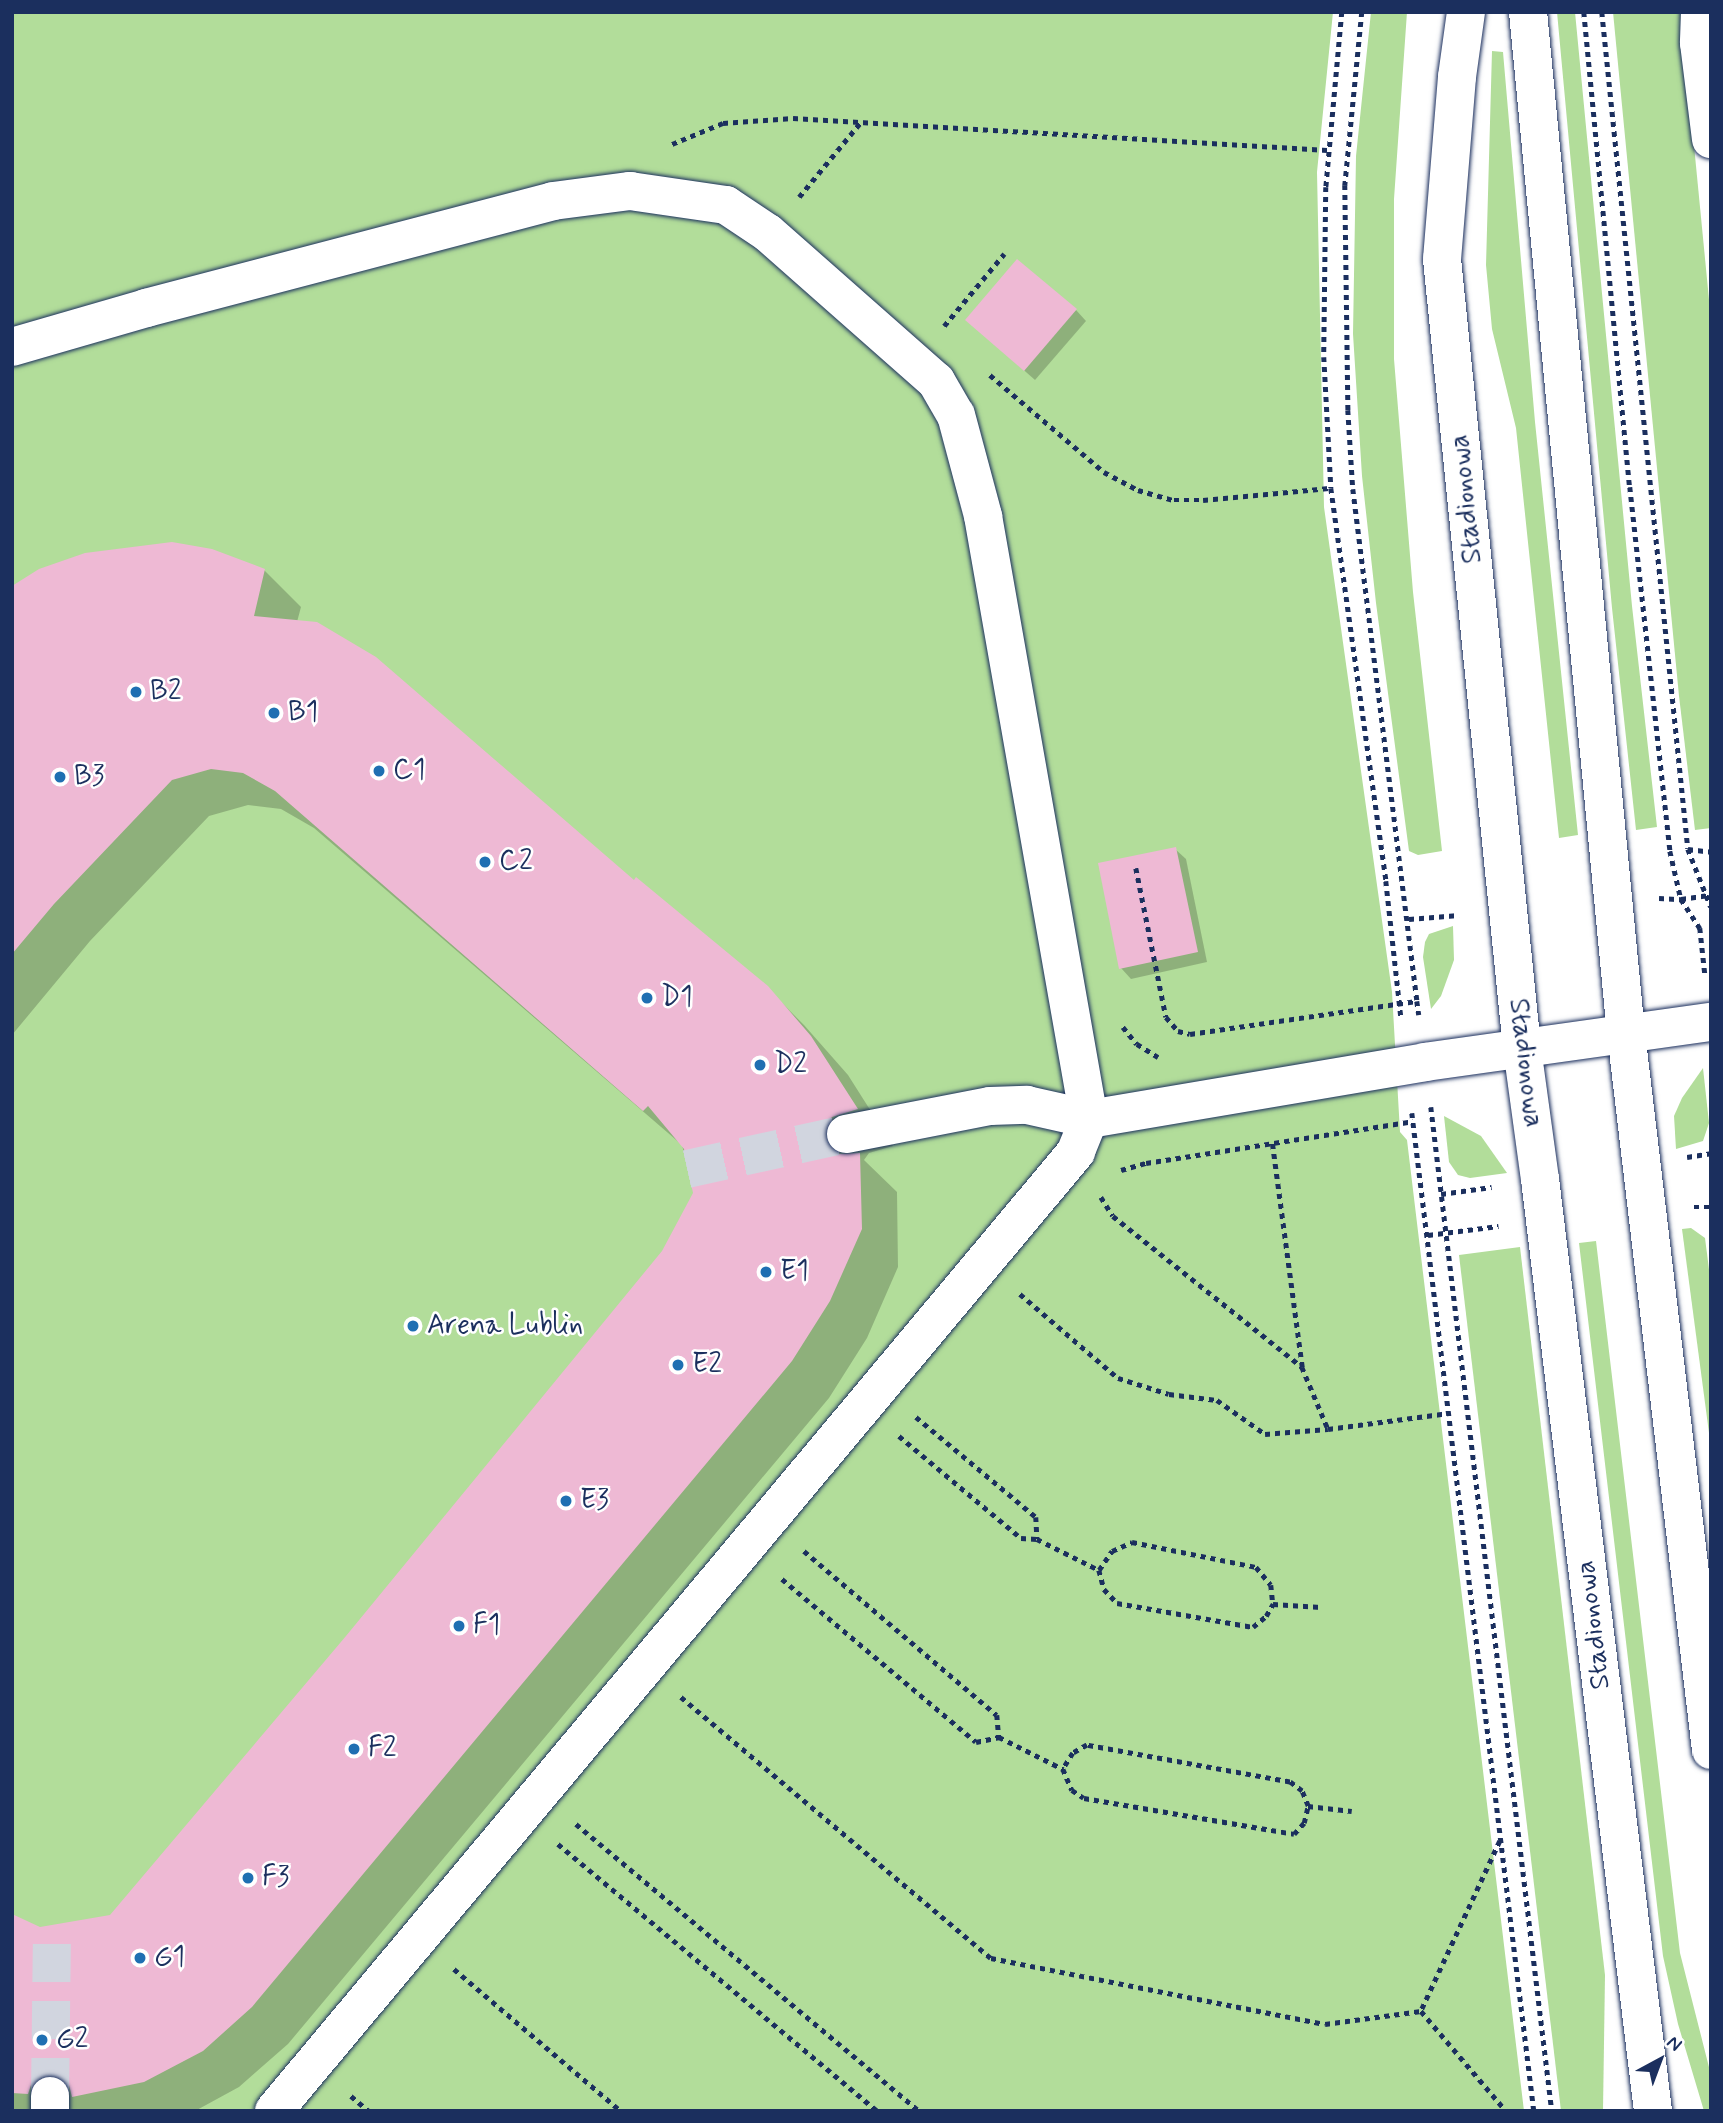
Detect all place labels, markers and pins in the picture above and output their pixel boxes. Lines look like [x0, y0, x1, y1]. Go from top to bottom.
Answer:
place label: B2 [150, 675, 181, 709]
marker: B2 [128, 684, 144, 700]
place label: B1 [288, 696, 318, 730]
marker: B1 [266, 705, 282, 721]
place label: C1 [393, 754, 425, 788]
place label: B3 [74, 760, 104, 794]
marker: C1 [371, 763, 387, 779]
marker: B3 [52, 769, 68, 785]
place label: C2 [499, 845, 533, 879]
marker: C2 [477, 854, 493, 870]
place label: D1 [661, 981, 693, 1015]
marker: D1 [639, 990, 655, 1006]
place label: D2 [774, 1048, 807, 1082]
marker: D2 [752, 1057, 768, 1073]
place label: E1 [780, 1255, 809, 1289]
marker: E1 [758, 1264, 774, 1280]
place label: Arena Lublin [427, 1309, 586, 1343]
marker: Arena Lublin [405, 1318, 421, 1334]
place label: E2 [692, 1348, 722, 1382]
marker: E2 [670, 1357, 686, 1373]
place label: E3 [580, 1484, 609, 1518]
marker: E3 [558, 1493, 574, 1509]
place label: F1 [473, 1609, 500, 1643]
marker: F1 [451, 1618, 467, 1634]
place label: F2 [368, 1732, 397, 1766]
marker: F2 [346, 1741, 362, 1757]
place label: F3 [262, 1861, 290, 1895]
marker: F3 [240, 1870, 256, 1886]
place label: G1 [154, 1941, 185, 1975]
marker: G1 [132, 1950, 148, 1966]
place label: G2 [56, 2023, 88, 2057]
marker: G2 [34, 2032, 50, 2048]

